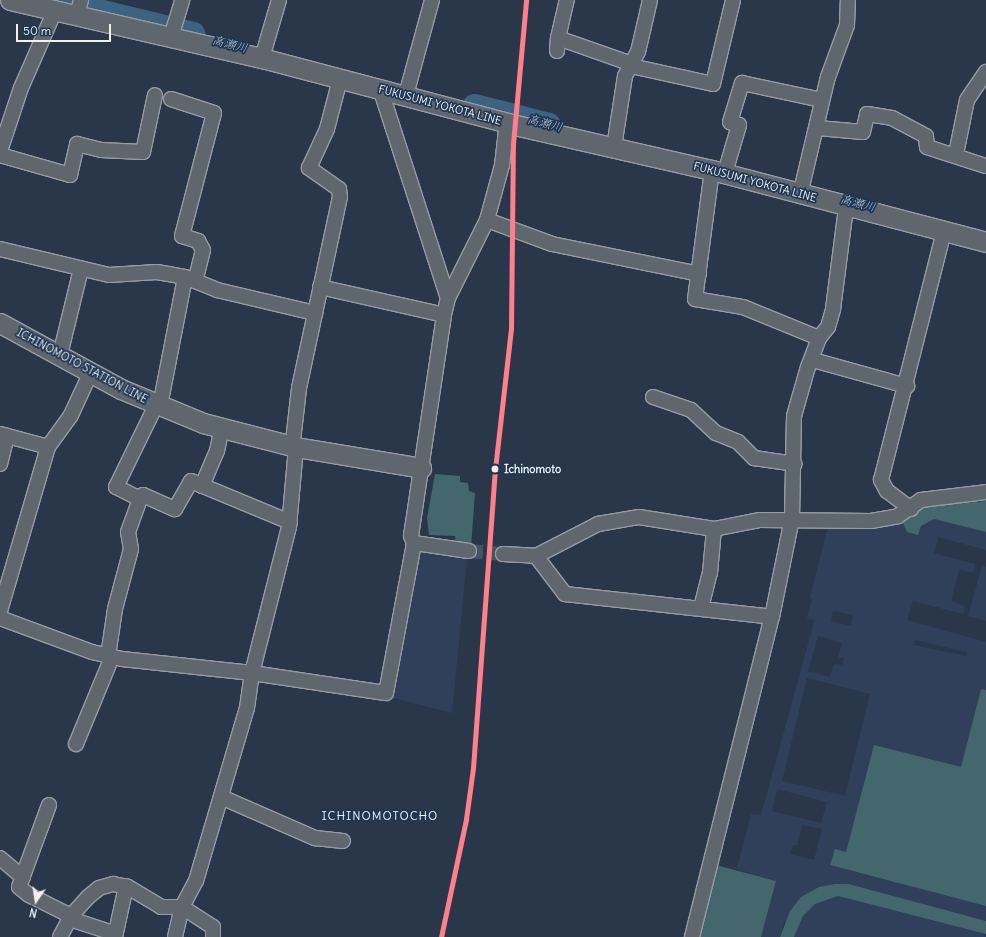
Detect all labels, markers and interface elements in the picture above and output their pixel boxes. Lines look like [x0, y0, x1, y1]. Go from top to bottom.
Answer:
scale bar [18, 16, 113, 42]
text: 50 m [23, 23, 51, 38]
water label: 高瀬川 [211, 33, 249, 55]
street label: FUKUSUMI YOKOTA LINE [377, 82, 503, 128]
water label: 高瀬川 [526, 112, 564, 134]
street label: FUKUSUMI YOKOTA LINE [692, 159, 818, 205]
water label: 高瀬川 [839, 192, 877, 214]
street label: ICHINOMOTO STATION LINE [14, 326, 150, 406]
marker: Ichinomoto [488, 462, 502, 476]
place label: Ichinomoto [504, 462, 561, 476]
district label: ICHINOMOTOCHO [322, 809, 438, 823]
north arrow [16, 881, 56, 921]
text: N [28, 905, 39, 920]

